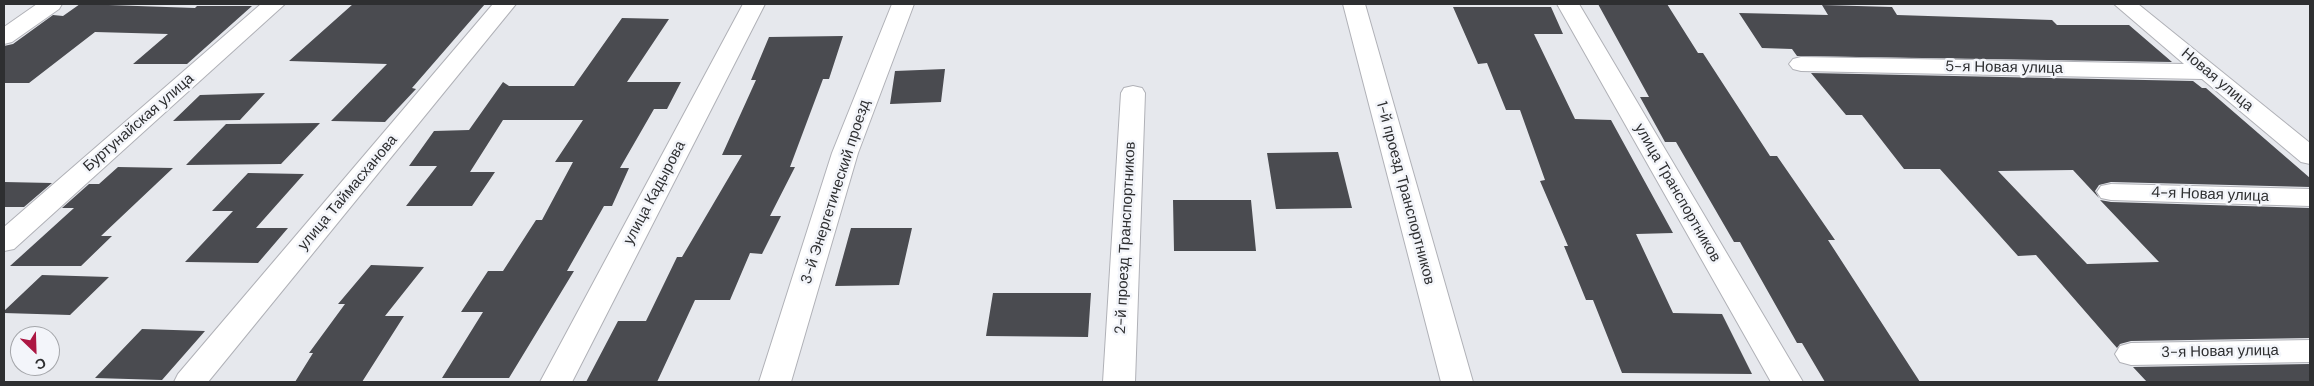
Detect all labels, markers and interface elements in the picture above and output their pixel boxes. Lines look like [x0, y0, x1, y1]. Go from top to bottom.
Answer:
street label: Новая улица [2177, 45, 2257, 115]
street label: 5-я Новая улица [1945, 58, 2063, 78]
street label: Буртунайская улица [80, 70, 198, 176]
street label: 3-й Энергетический проезд [798, 98, 874, 286]
street label: 1-й проезд Транспортников [1372, 99, 1438, 287]
street label: улица Транспортников [1630, 120, 1724, 266]
street label: улица Таймасханова [294, 132, 402, 254]
street label: улица Кадырова [620, 138, 690, 248]
street label: 2-й проезд Транспортников [1112, 141, 1140, 335]
street label: 4-я Новая улица [2151, 184, 2269, 206]
north arrow [10, 326, 60, 376]
street label: 3-я Новая улица [2161, 342, 2279, 362]
text: С [32, 354, 49, 374]

